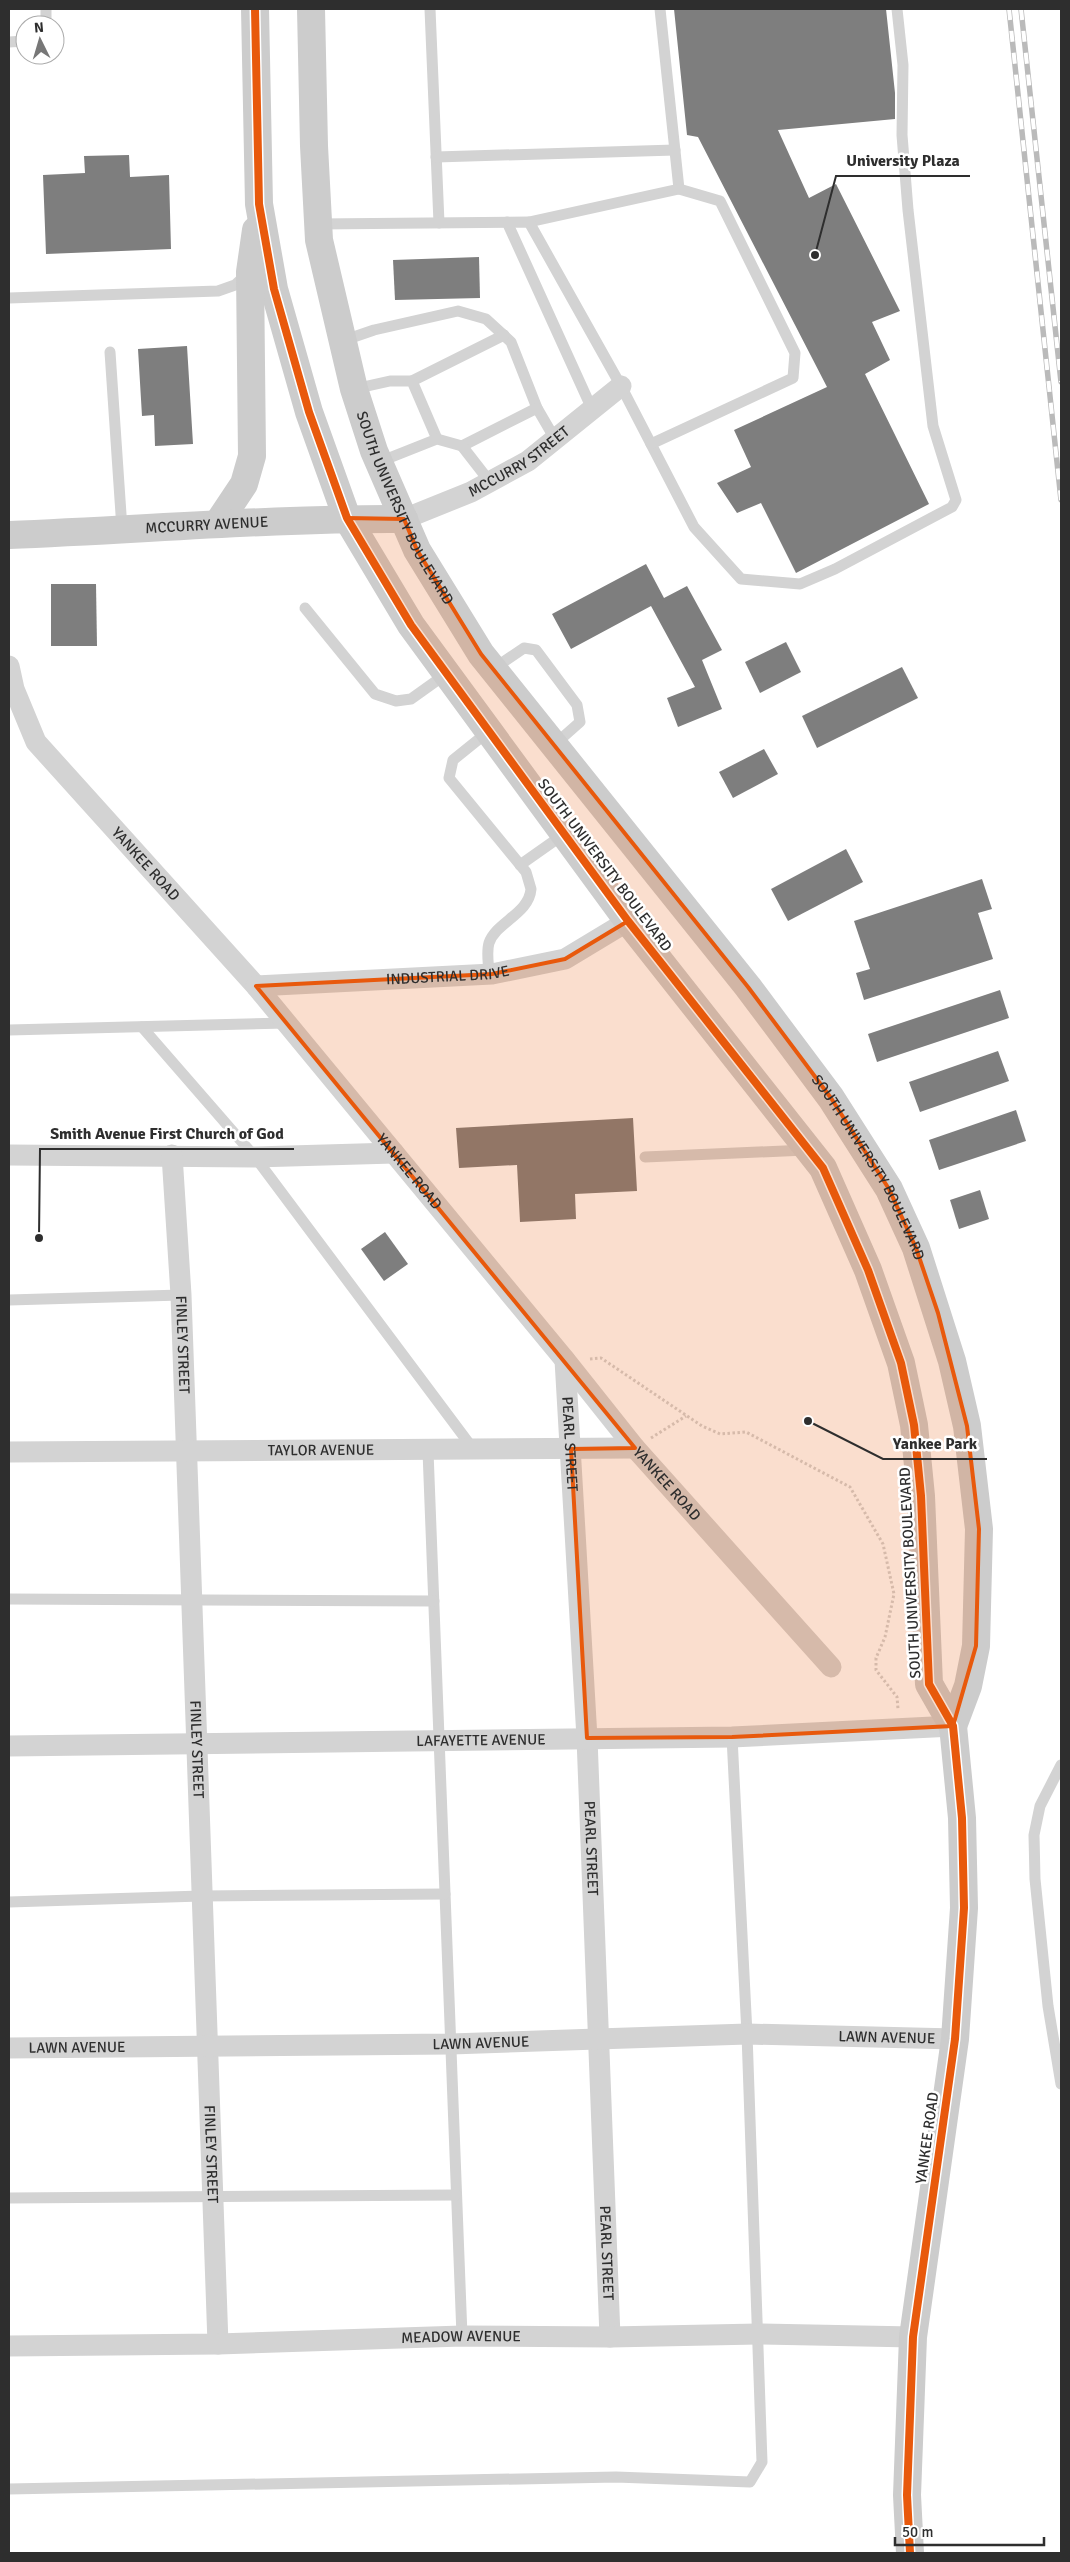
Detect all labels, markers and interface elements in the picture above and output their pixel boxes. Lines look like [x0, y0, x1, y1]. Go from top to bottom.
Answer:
north arrow [15, 15, 65, 65]
text: N [33, 19, 45, 36]
callout: University Plaza [836, 145, 970, 176]
text: University Plaza [846, 151, 960, 171]
street label: SOUTH UNIVERSITY BOULEVARD [353, 409, 457, 608]
street label: MCCURRY STREET [465, 422, 574, 501]
street label: MCCURRY AVENUE [145, 513, 269, 537]
street label: SOUTH UNIVERSITY BOULEVARD [534, 775, 676, 955]
street label: YANKEE ROAD [108, 823, 184, 904]
street label: INDUSTRIAL DRIVE [386, 962, 511, 988]
street label: SOUTH UNIVERSITY BOULEVARD [808, 1071, 928, 1262]
callout: Smith Avenue First Church of God [40, 1118, 294, 1149]
text: Smith Avenue First Church of God [50, 1124, 284, 1144]
street label: YANKEE ROAD [373, 1130, 446, 1213]
street label: FINLEY STREET [172, 1295, 193, 1395]
street label: PEARL STREET [558, 1396, 582, 1492]
callout: Yankee Park [883, 1428, 987, 1459]
text: Yankee Park [892, 1434, 978, 1454]
street label: TAYLOR AVENUE [268, 1441, 374, 1459]
street label: YANKEE ROAD [629, 1443, 705, 1524]
street label: SOUTH UNIVERSITY BOULEVARD [895, 1467, 925, 1679]
street label: FINLEY STREET [186, 1700, 208, 1799]
street label: LAFAYETTE AVENUE [416, 1730, 546, 1750]
street label: PEARL STREET [580, 1800, 602, 1897]
street label: LAWN AVENUE [838, 2027, 935, 2048]
street label: LAWN AVENUE [432, 2032, 530, 2053]
street label: LAWN AVENUE [28, 2038, 126, 2057]
street label: YANKEE ROAD [912, 2091, 942, 2185]
street label: FINLEY STREET [201, 2105, 222, 2204]
street label: PEARL STREET [596, 2205, 618, 2301]
street label: MEADOW AVENUE [401, 2327, 521, 2347]
scale bar [895, 2514, 1044, 2546]
text: 50 m [902, 2523, 933, 2541]

